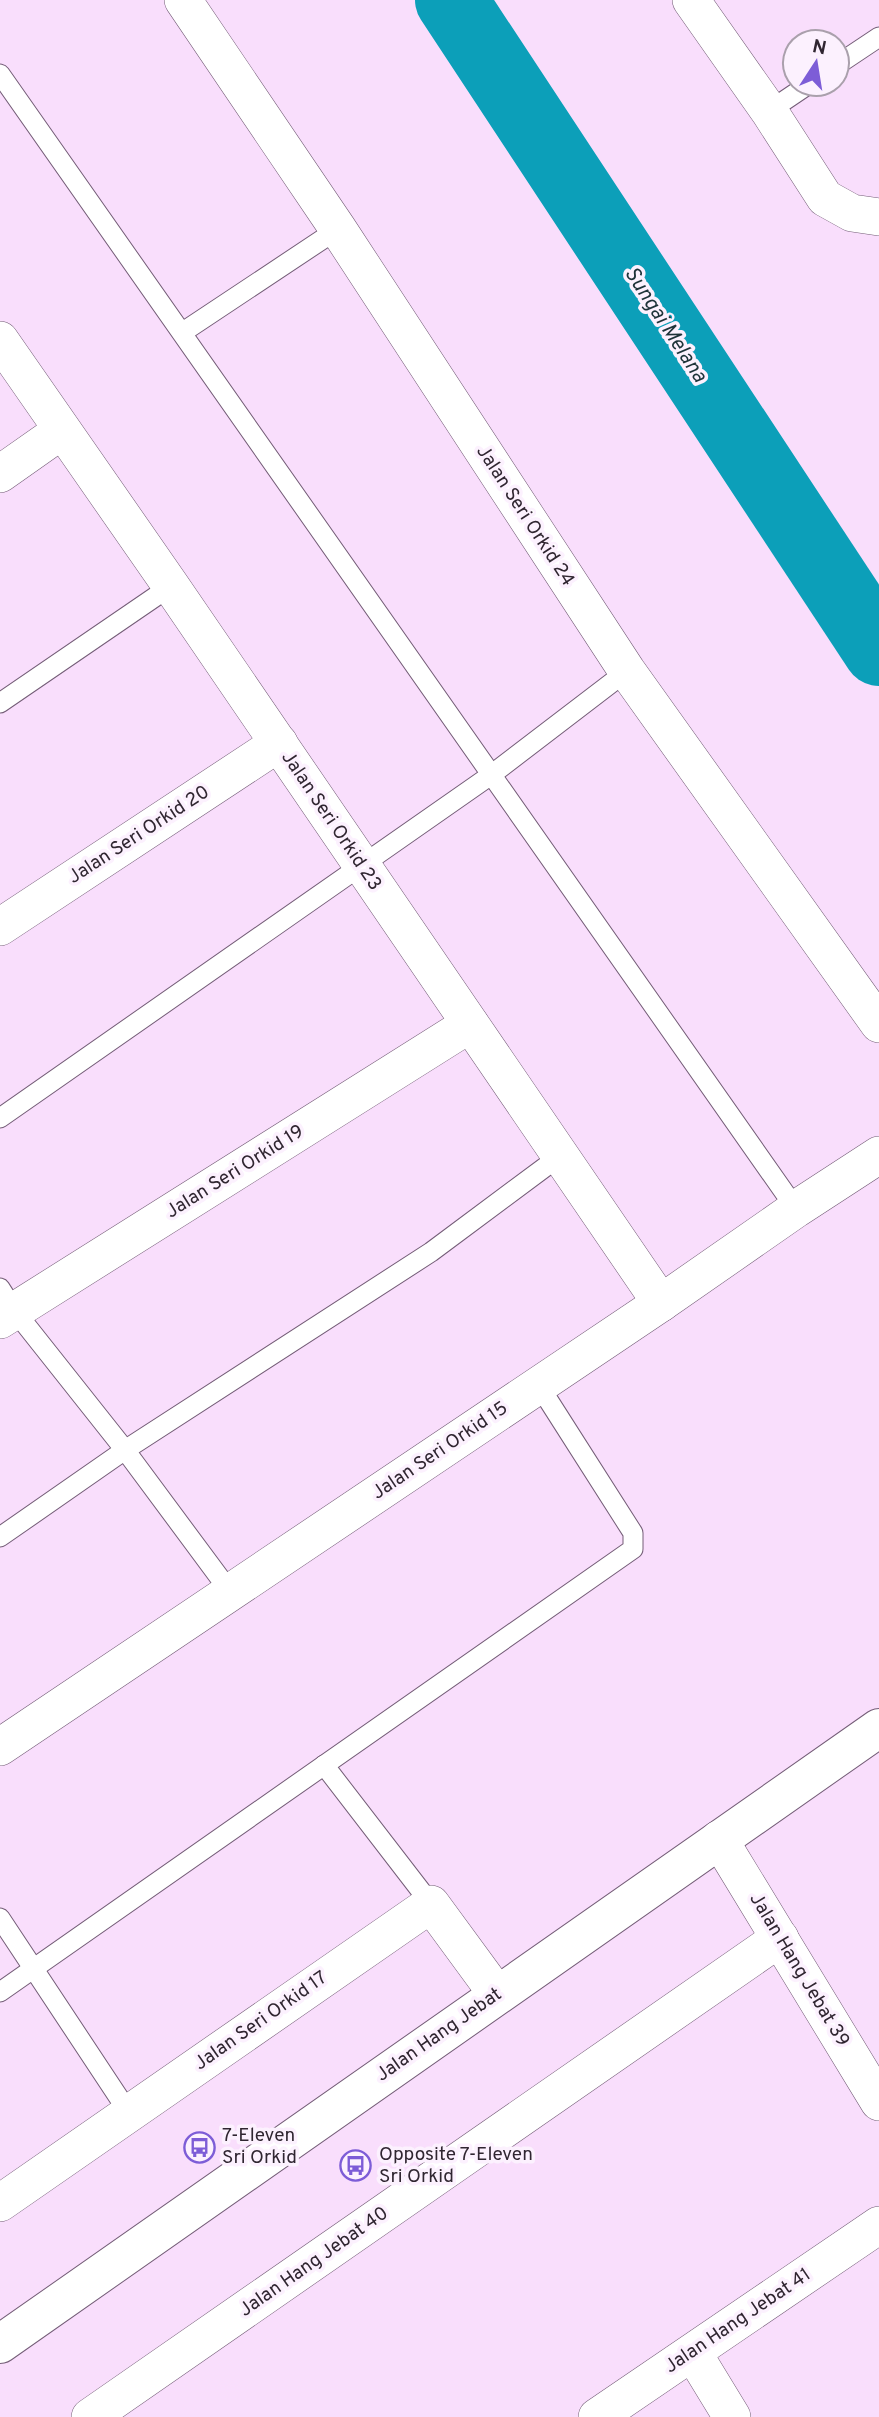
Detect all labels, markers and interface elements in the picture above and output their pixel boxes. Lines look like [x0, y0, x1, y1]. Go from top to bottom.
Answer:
north arrow [781, 28, 851, 98]
text: N [810, 35, 828, 61]
water label: Sungai Melana [618, 262, 713, 388]
street label: Jalan Seri Orkid 24 [470, 441, 580, 591]
street label: Jalan Seri Orkid 23 [275, 747, 387, 895]
street label: Jalan Seri Orkid 20 [64, 780, 214, 890]
street label: Jalan Seri Orkid 19 [161, 1120, 309, 1224]
street label: Jalan Seri Orkid 15 [367, 1397, 513, 1505]
street label: Jalan Hang Jebat 39 [744, 1889, 854, 2051]
street label: Jalan Seri Orkid 17 [190, 1966, 332, 2076]
street label: Jalan Hang Jebat [371, 1983, 507, 2087]
place label: 7-Eleven Sri Orkid [222, 2124, 297, 2170]
bus stop icon: 7-Eleven Sri Orkid [182, 2130, 216, 2164]
place label: Opposite 7-Eleven Sri Orkid [379, 2143, 533, 2189]
bus stop icon: Opposite 7-Eleven Sri Orkid [339, 2149, 373, 2183]
street label: Jalan Hang Jebat 40 [235, 2201, 393, 2323]
street label: Jalan Hang Jebat 41 [660, 2263, 816, 2379]

